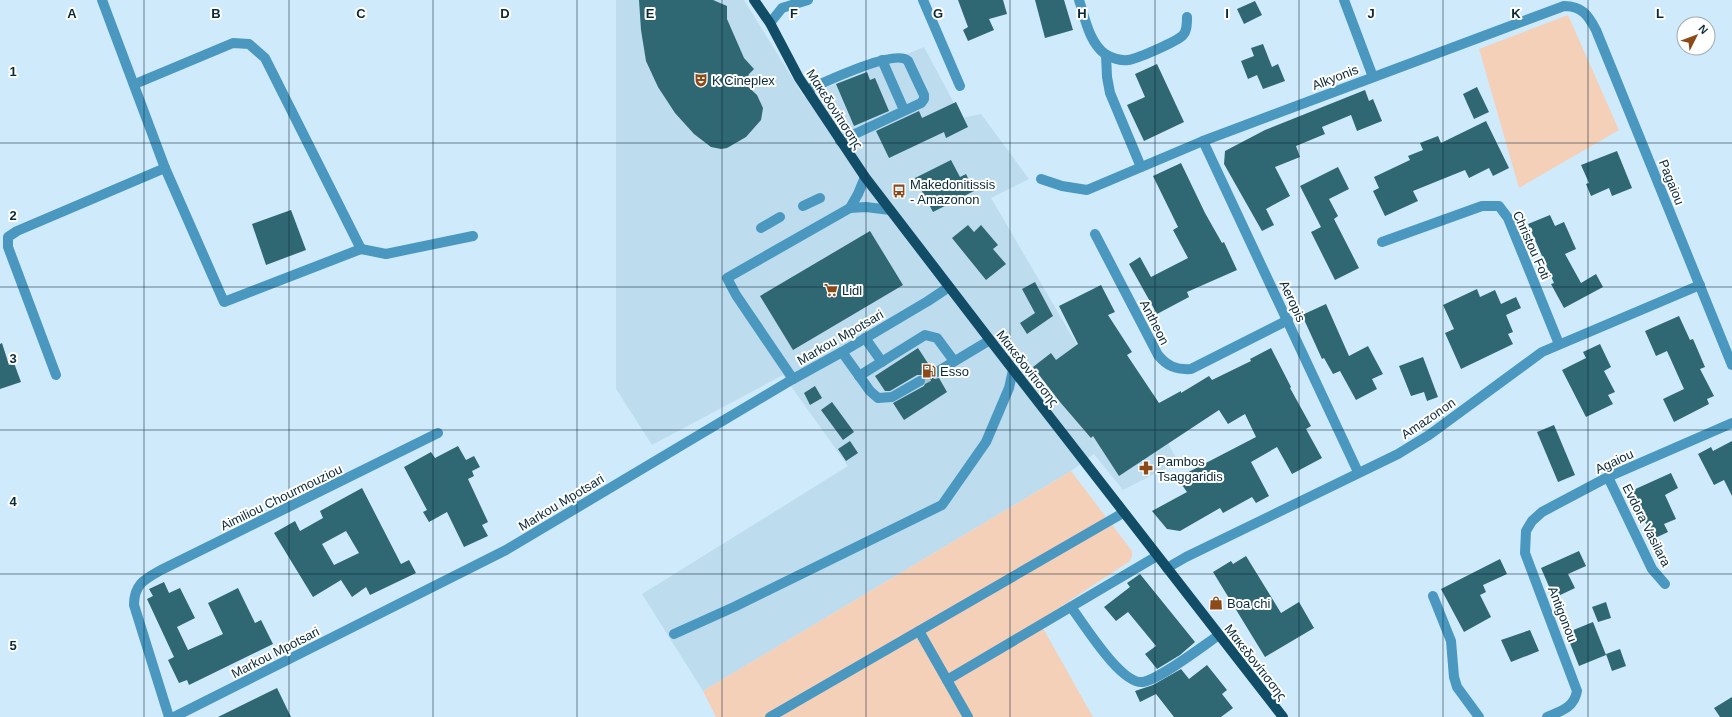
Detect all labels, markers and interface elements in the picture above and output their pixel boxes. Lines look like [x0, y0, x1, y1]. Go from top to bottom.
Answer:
text: A [67, 6, 77, 21]
text: B [211, 6, 221, 21]
text: C [356, 6, 366, 21]
text: D [500, 6, 510, 21]
text: E [646, 6, 655, 21]
text: F [790, 6, 798, 21]
text: G [933, 6, 943, 21]
text: H [1077, 6, 1087, 21]
text: I [1225, 6, 1229, 21]
text: J [1367, 6, 1375, 21]
text: K [1511, 6, 1521, 21]
text: L [1656, 6, 1664, 21]
north arrow [1676, 16, 1716, 56]
text: N [1696, 22, 1711, 36]
street label: Alkyonis [1310, 62, 1361, 93]
text: 1 [9, 64, 17, 79]
street label: Μακεδονίτισσης [803, 67, 866, 152]
theatre icon: K Cineplex [693, 72, 709, 88]
place label: K Cineplex [712, 73, 775, 88]
street label: Pagaiou [1656, 157, 1687, 207]
place label: Makedonitissis - Amazonon [910, 177, 996, 207]
bus stop icon: Makedonitissis - Amazonon [891, 183, 907, 199]
text: 2 [9, 208, 17, 223]
street label: Christou Foti [1510, 208, 1553, 282]
street label: Aeropis [1276, 278, 1309, 325]
supermarket icon: Lidl [823, 282, 839, 298]
place label: Lidl [842, 283, 862, 298]
street label: Antheon [1137, 297, 1172, 347]
street label: Markou Mpotsari [795, 307, 886, 368]
street label: Μακεδονίτισσης [993, 327, 1062, 409]
text: 3 [9, 351, 17, 366]
fuel station icon: Esso [921, 363, 937, 379]
place label: Esso [940, 364, 969, 379]
street label: Amazonon [1398, 395, 1458, 442]
street label: Agaiou [1593, 446, 1636, 477]
place label: Pambos Tsaggaridis [1157, 454, 1223, 484]
pharmacy icon: Pambos Tsaggaridis [1138, 460, 1154, 476]
street label: Aimiliou Chourmouziou [218, 461, 345, 533]
street label: Markou Mpotsari [516, 471, 607, 534]
street label: Evdora Vasilara [1619, 481, 1674, 570]
text: 4 [9, 494, 17, 509]
street label: Antigonou [1545, 584, 1580, 644]
shop icon: Boa chi [1208, 595, 1224, 611]
place label: Boa chi [1227, 596, 1270, 611]
street label: Μακεδονίτισσης [1221, 621, 1290, 703]
street label: Markou Mpotsari [229, 624, 322, 681]
text: 5 [9, 638, 17, 653]

